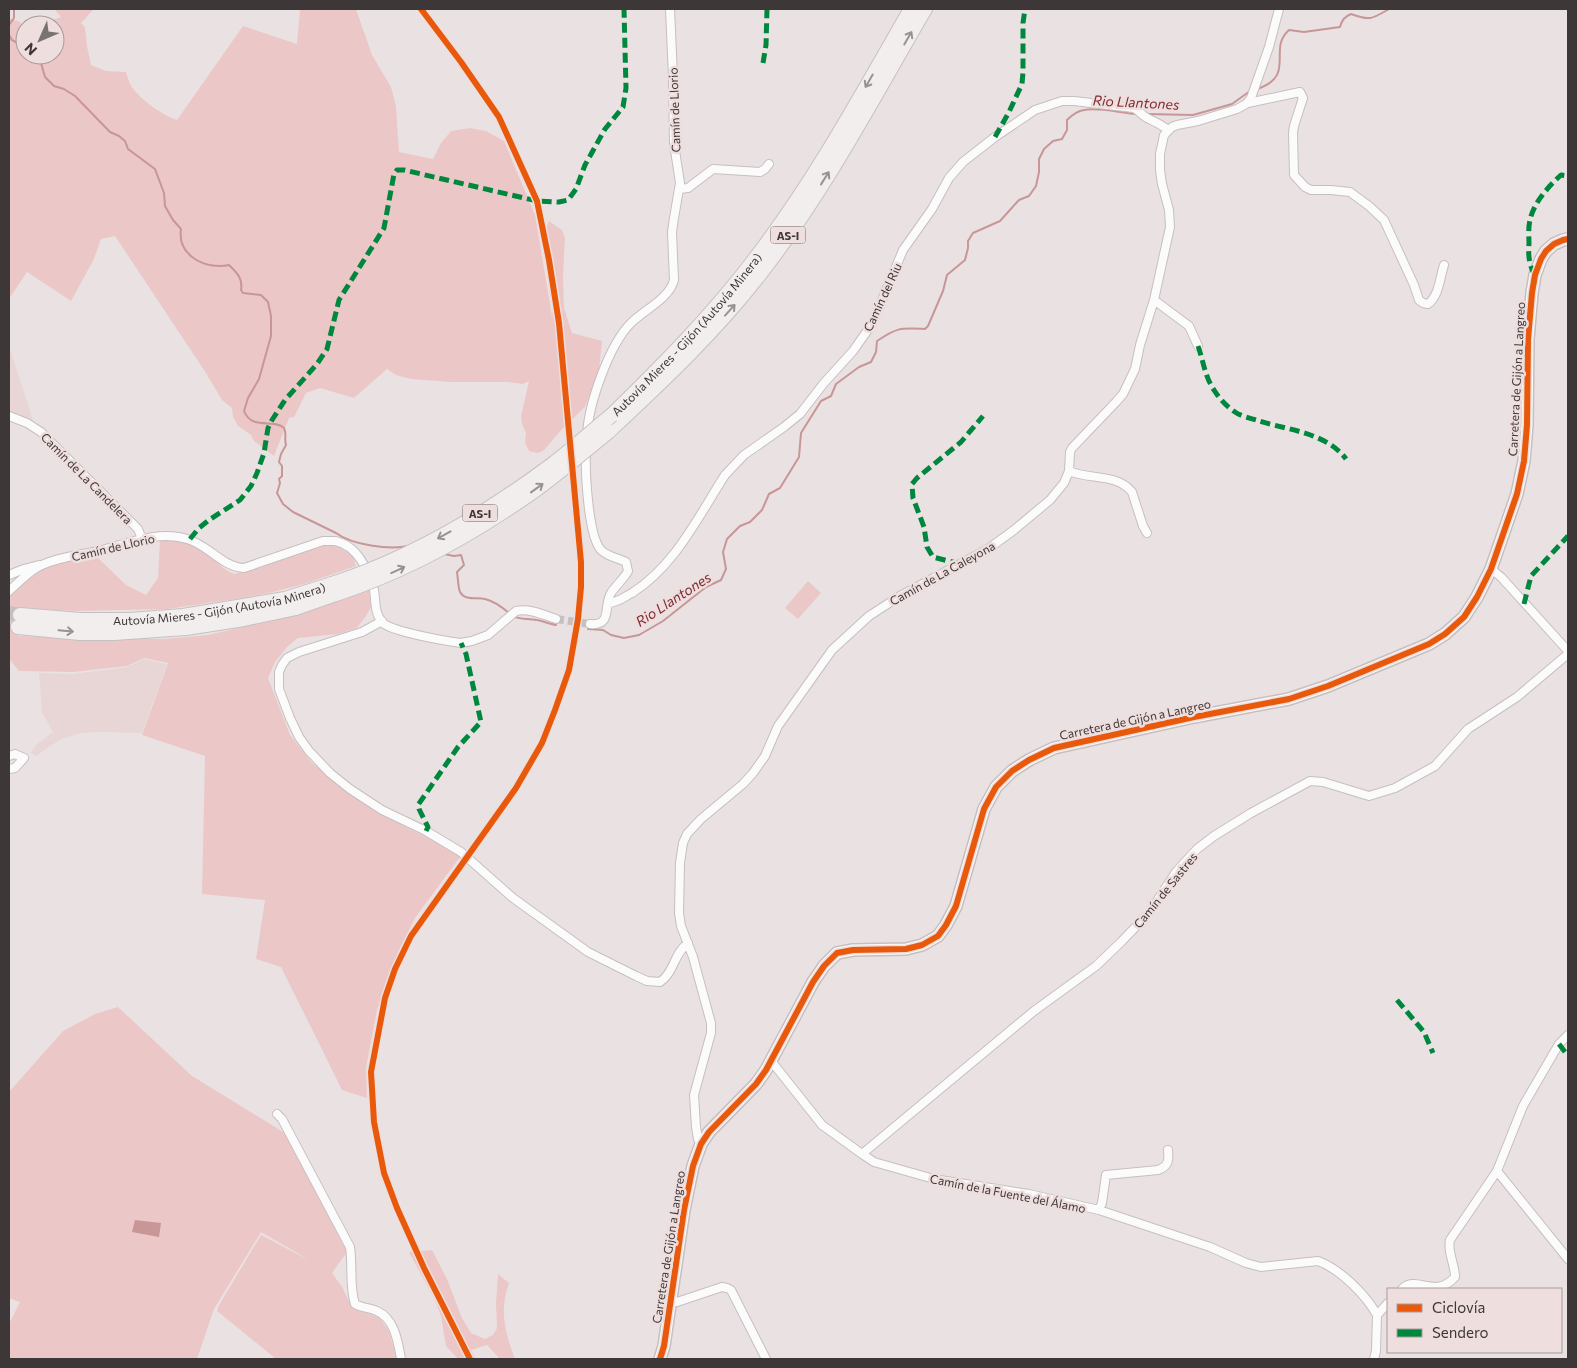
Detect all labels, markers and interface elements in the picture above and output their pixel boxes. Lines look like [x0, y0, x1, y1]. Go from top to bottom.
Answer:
north arrow [15, 15, 65, 65]
one-way arrow [903, 31, 913, 46]
text: N [21, 40, 40, 59]
street label: Camín de Llorio [666, 67, 682, 153]
one-way arrow [863, 74, 873, 88]
water label: Rio Llantones [1092, 91, 1180, 113]
one-way arrow [821, 172, 831, 186]
road number: AS-I [770, 226, 806, 244]
street label: Autovía Mieres - Gijón (Autovía Minera) [609, 250, 764, 418]
street label: Camín del Riu [860, 261, 904, 333]
street label: Carretera de Gijón a Langreo [1505, 301, 1527, 457]
one-way arrow [724, 303, 736, 316]
street label: Camín de La Candelera [38, 429, 136, 527]
one-way arrow [530, 483, 544, 493]
road number: AS-I [462, 504, 498, 522]
one-way arrow [437, 530, 452, 540]
street label: Camín de Llorio [70, 531, 156, 563]
street label: Camín de La Caleyona [887, 538, 997, 608]
one-way arrow [390, 565, 405, 575]
water label: Rio Llantones [632, 568, 714, 630]
street label: Autovía Mieres - Gijón (Autovía Minera) [113, 580, 327, 627]
one-way arrow [58, 627, 74, 636]
street label: Carretera de Gijón a Langreo [1058, 696, 1212, 742]
street label: Camín de Sastres [1130, 850, 1200, 930]
street label: Carretera de Gijón a Langreo [649, 1170, 687, 1324]
street label: Camín de la Fuente del Álamo [929, 1171, 1087, 1215]
legend [1387, 1288, 1562, 1353]
text: Ciclovía [1432, 1298, 1485, 1316]
text: Sendero [1432, 1323, 1489, 1341]

